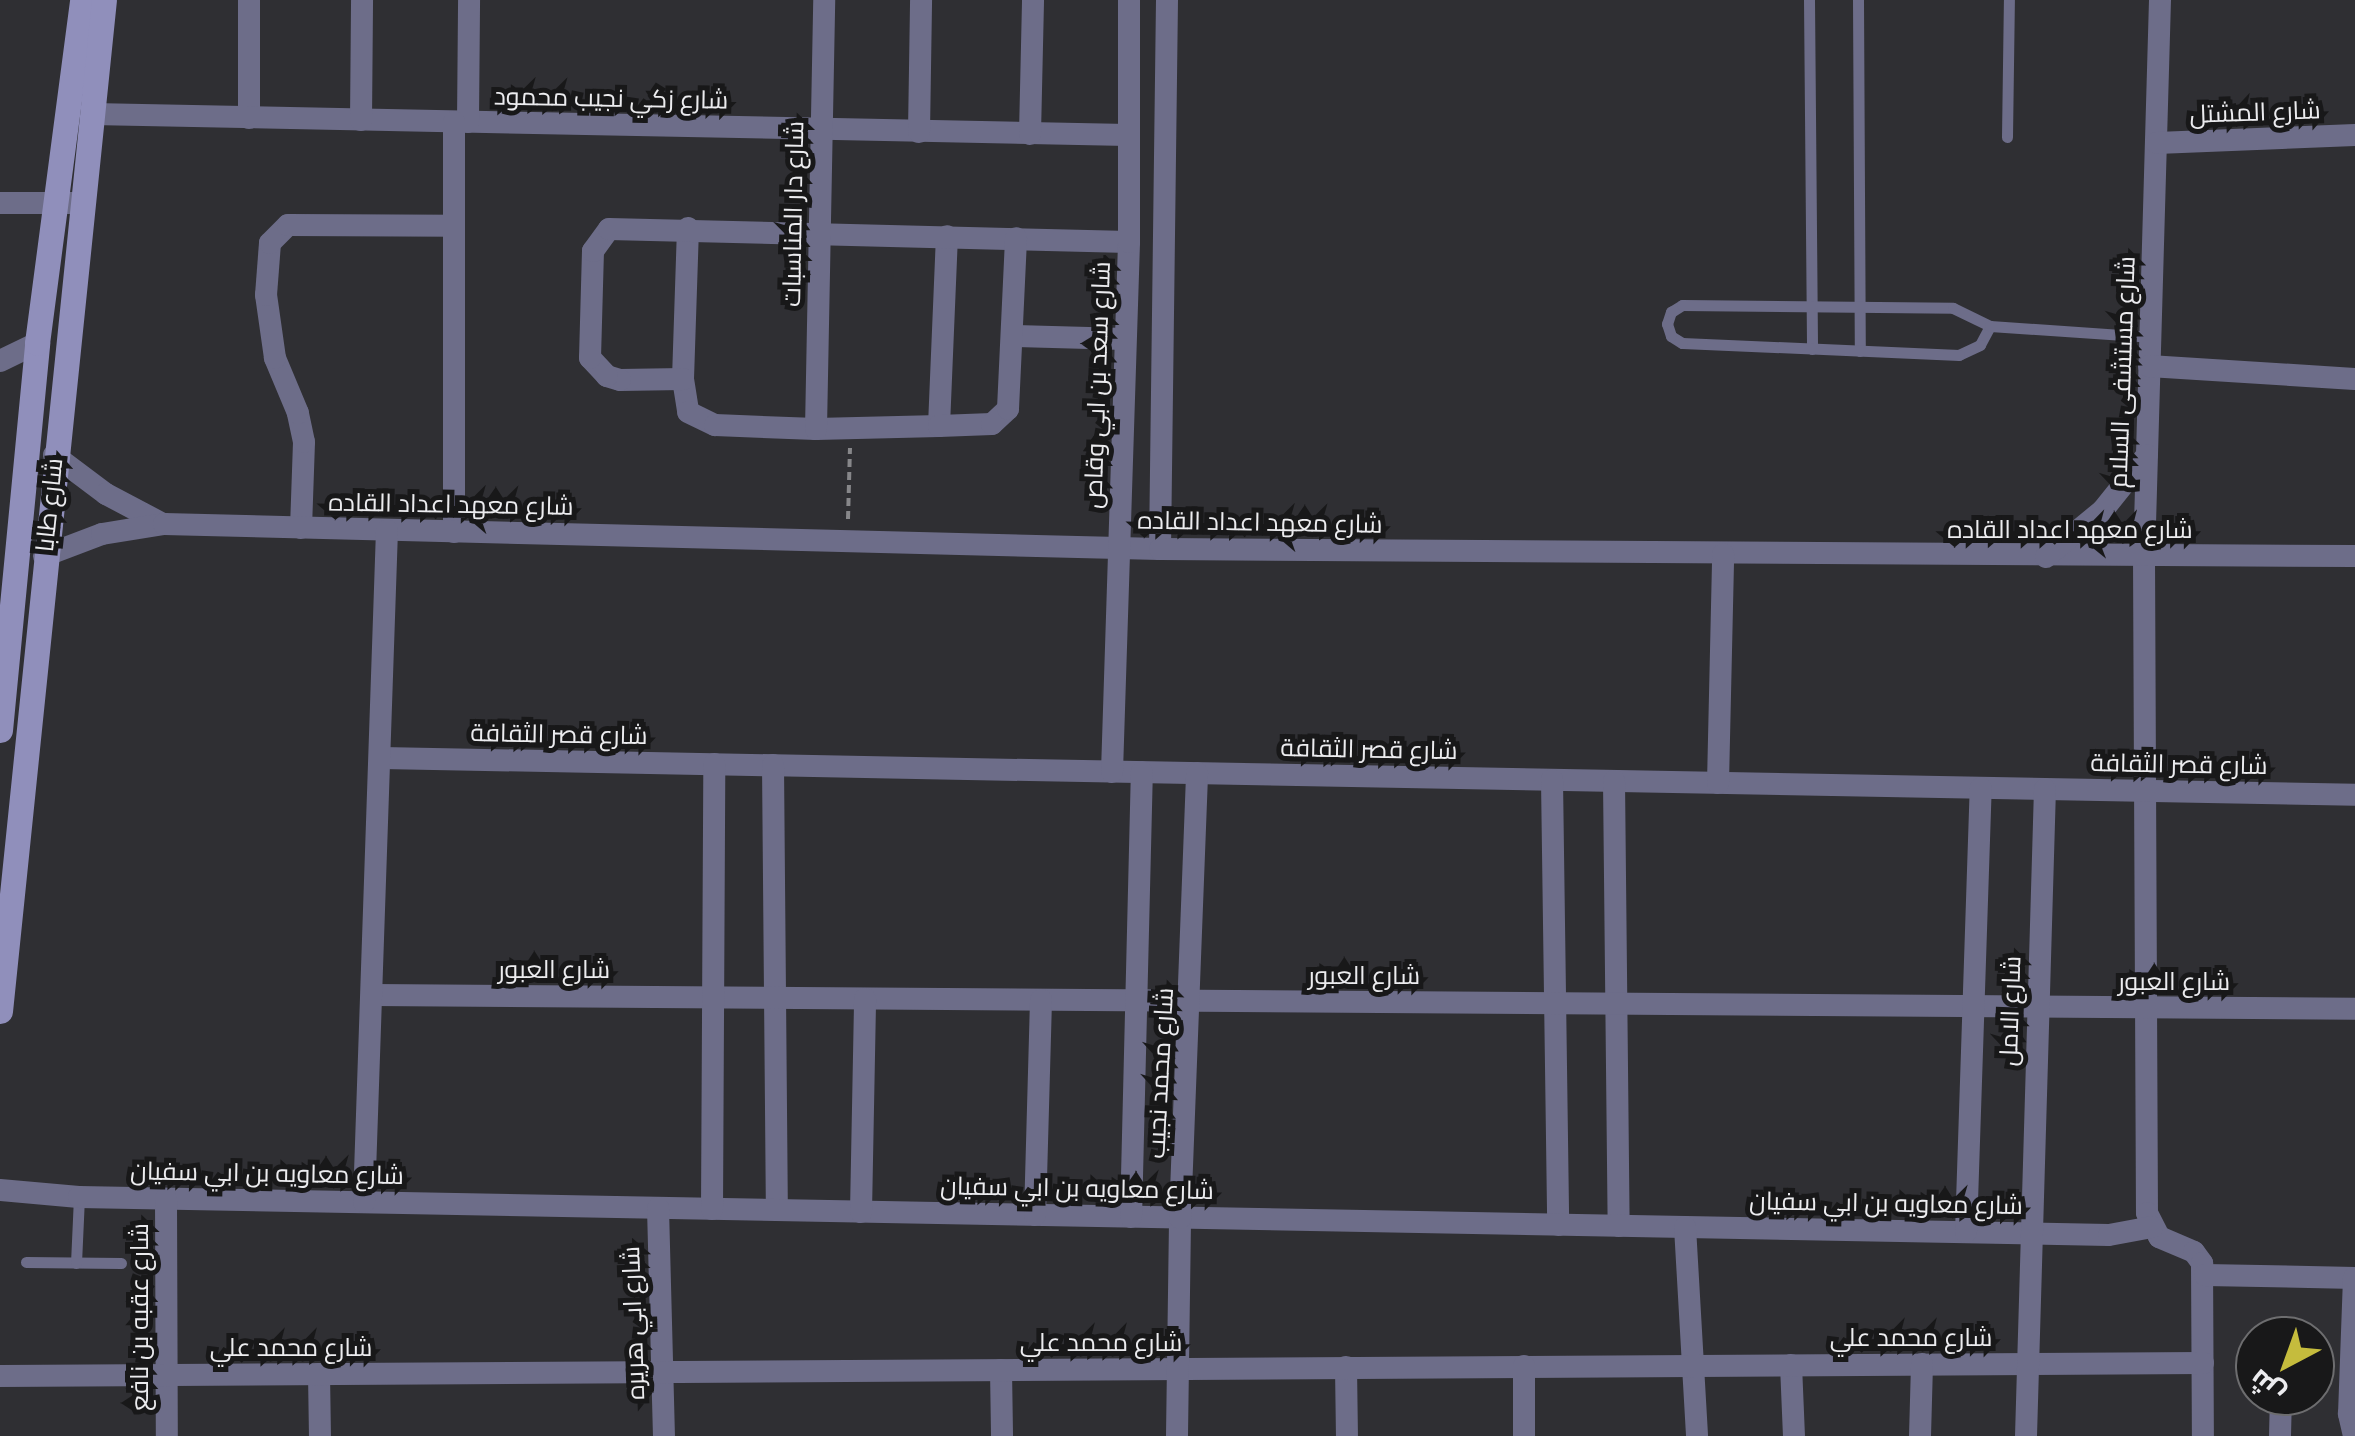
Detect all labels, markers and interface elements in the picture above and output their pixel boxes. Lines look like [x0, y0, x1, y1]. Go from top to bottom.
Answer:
street label: شارع زكي نجيب محمود [494, 81, 728, 115]
street label: شارع المشتل [2189, 95, 2321, 129]
street label: شارع دار المناسبات [776, 121, 810, 307]
street label: شارع مستشفى السلام [2103, 255, 2141, 489]
street label: شارع سعد بن ابي وقاص [1078, 261, 1116, 509]
street label: شارع طابا [29, 457, 69, 553]
street label: شارع معهد اعداد القاده [328, 487, 574, 521]
street label: شارع معهد اعداد القاده [1137, 505, 1383, 539]
street label: شارع معهد اعداد القاده [1947, 514, 2193, 544]
street label: شارع قصر الثقافة [470, 717, 648, 751]
street label: شارع قصر الثقافة [1280, 732, 1458, 766]
street label: شارع قصر الثقافة [2090, 747, 2268, 781]
street label: شارع العبور [498, 954, 610, 984]
street label: شارع الامل [1993, 955, 2027, 1067]
street label: شارع العبور [1308, 960, 1420, 990]
street label: شارع العبور [2118, 966, 2230, 996]
street label: شارع محمد نجيب [1141, 987, 1179, 1159]
street label: شارع معاويه بن ابي سفيان [130, 1156, 404, 1190]
street label: شارع معاويه بن ابي سفيان [940, 1171, 1214, 1205]
street label: شارع معاويه بن ابي سفيان [1749, 1186, 2023, 1220]
street label: شارع عقبه بن نافع [124, 1223, 154, 1411]
street label: شارع ابي هريره [615, 1246, 651, 1400]
north arrow [2235, 1316, 2335, 1416]
street label: شارع محمد علي [1830, 1322, 1992, 1352]
street label: شارع محمد علي [1020, 1327, 1182, 1357]
street label: شارع محمد علي [210, 1332, 372, 1362]
text: ش [2241, 1362, 2292, 1413]

